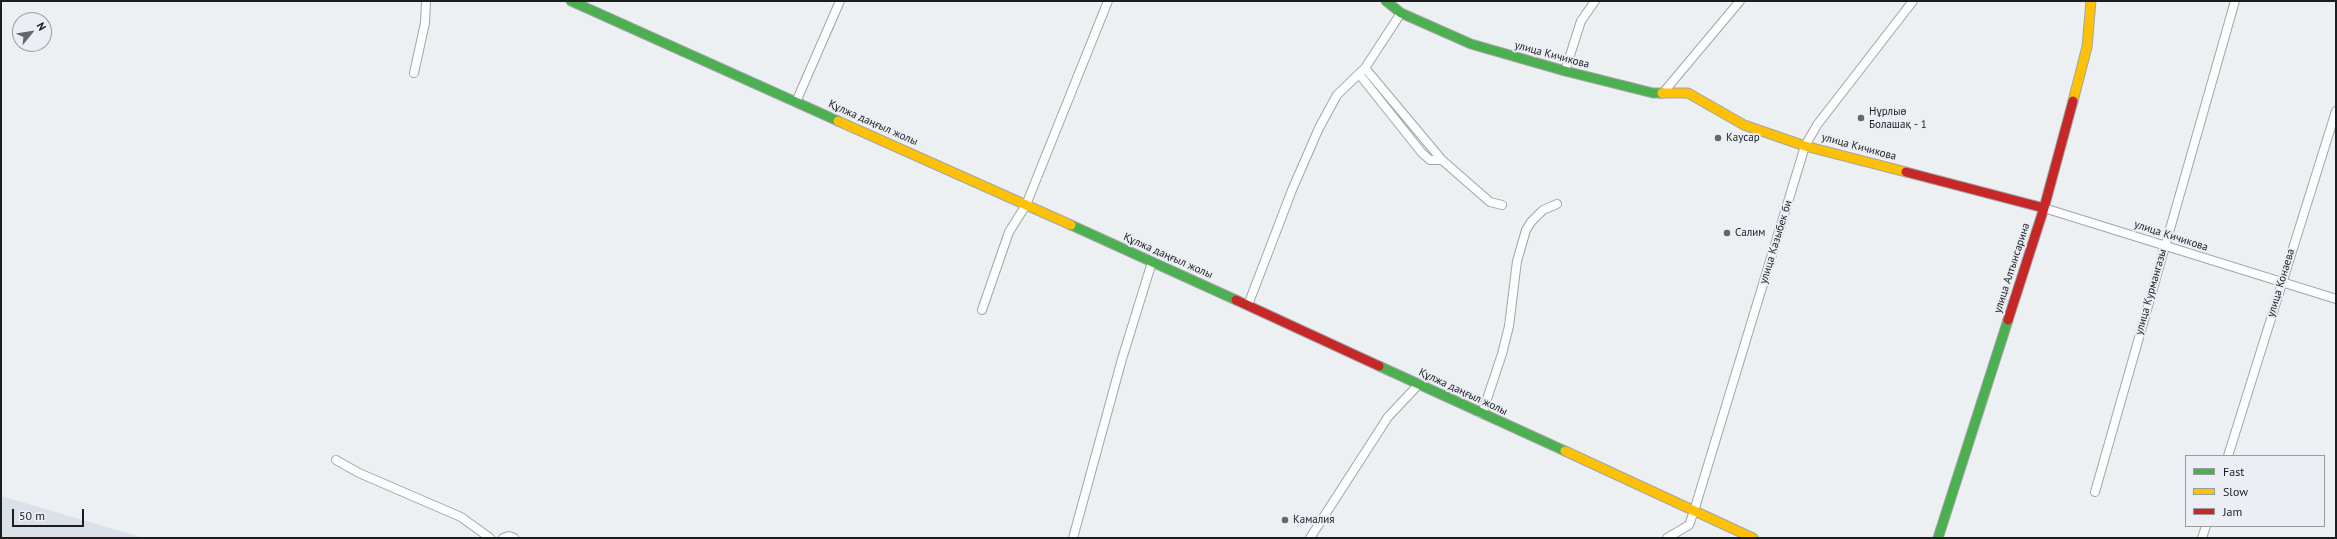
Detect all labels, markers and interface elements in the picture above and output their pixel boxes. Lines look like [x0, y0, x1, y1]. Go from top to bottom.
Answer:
north arrow [12, 12, 52, 52]
text: N [34, 20, 49, 33]
street label: улица Кичикова [1513, 39, 1591, 71]
street label: Құлжа даңғыл жолы [826, 97, 920, 149]
place label: Нұрлыө Болашақ - 1 [1869, 105, 1927, 131]
marker: Нұрлыө Болашақ - 1 [1856, 113, 1866, 123]
place label: Каусар [1726, 131, 1760, 145]
street label: улица Кичикова [1820, 131, 1898, 163]
marker: Каусар [1713, 133, 1723, 143]
street label: улица Казыбек би [1757, 199, 1795, 285]
street label: улица Кичикова [2132, 218, 2210, 254]
street label: улица Алтынсарина [1991, 221, 2033, 315]
place label: Салим [1735, 226, 1765, 240]
marker: Салим [1722, 228, 1732, 238]
street label: Құлжа даңғыл жолы [1121, 230, 1215, 282]
street label: улица Курмангазы [2132, 247, 2170, 337]
street label: улица Конаева [2264, 247, 2298, 319]
street label: Құлжа даңғыл жолы [1417, 366, 1509, 418]
legend [2185, 455, 2325, 527]
text: Fast [2223, 464, 2244, 479]
text: Slow [2223, 484, 2248, 499]
scale bar [14, 501, 86, 527]
text: Jam [2223, 504, 2242, 519]
text: 50 m [19, 508, 45, 523]
place label: Камалия [1293, 513, 1334, 527]
marker: Камалия [1280, 515, 1290, 525]

